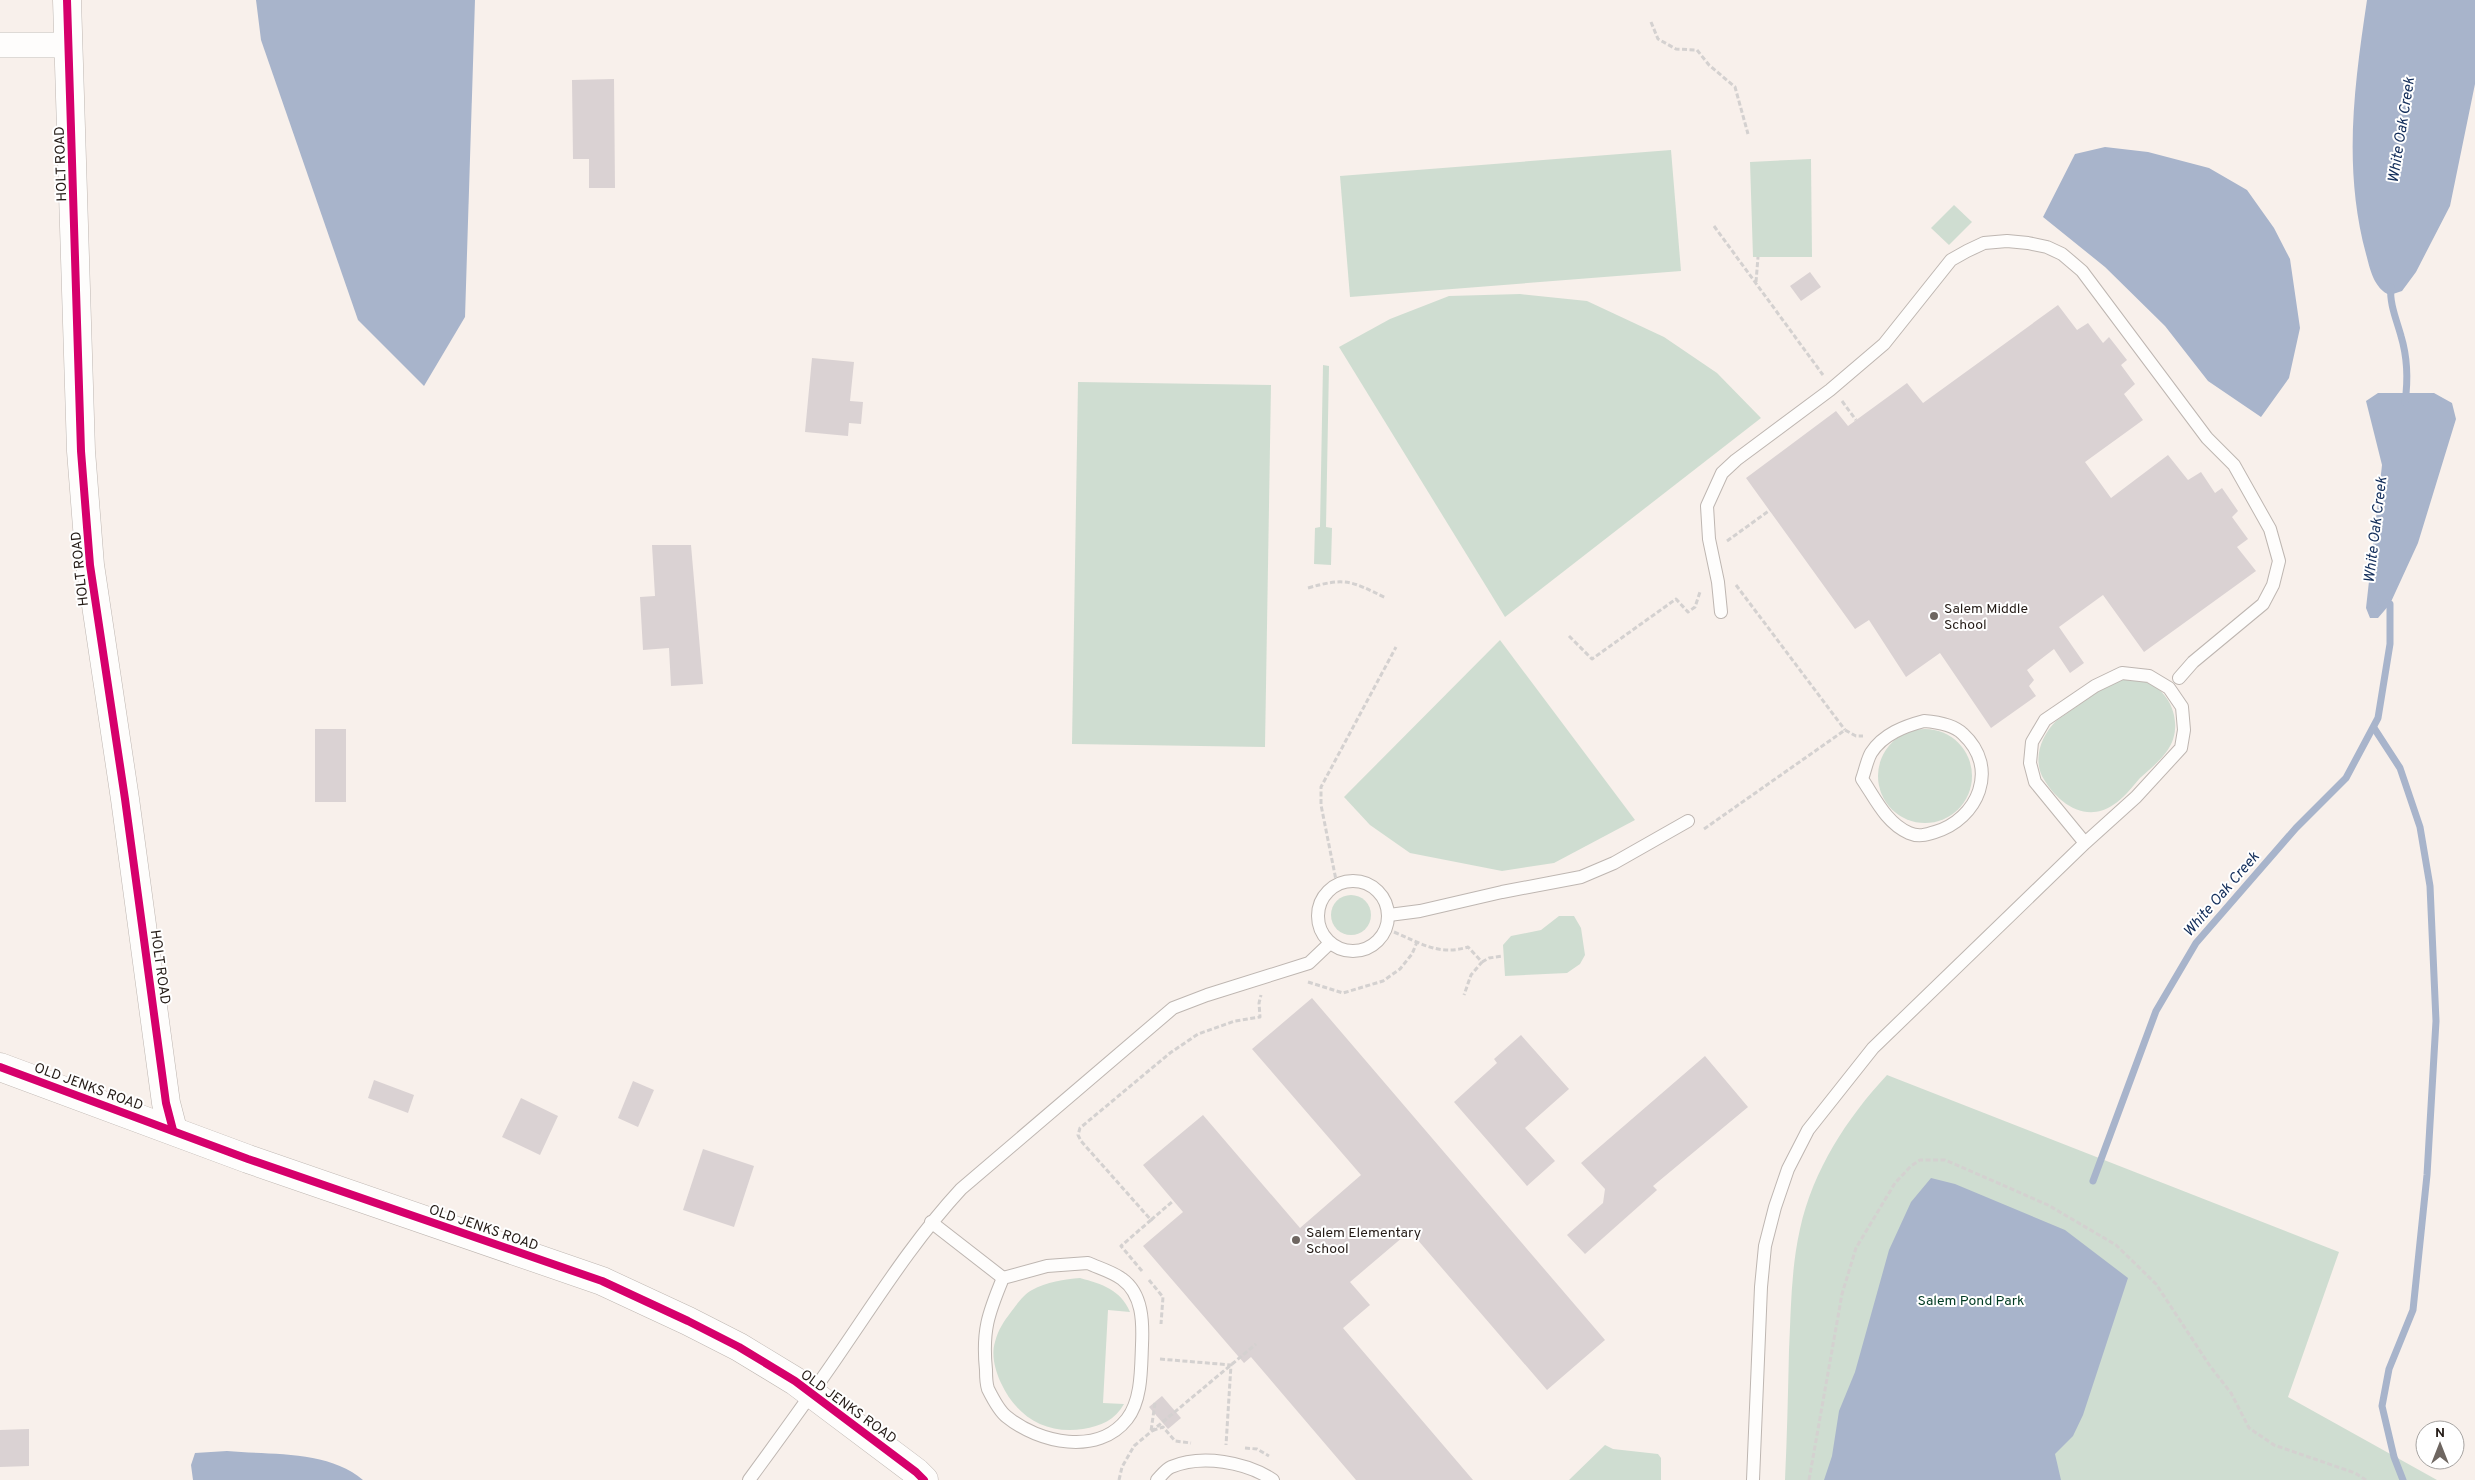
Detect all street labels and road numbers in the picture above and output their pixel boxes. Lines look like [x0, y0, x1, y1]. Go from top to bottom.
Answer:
street label: HOLT ROAD [52, 126, 71, 202]
street label: HOLT ROAD [68, 531, 93, 607]
street label: HOLT ROAD [146, 929, 173, 1006]
street label: OLD JENKS ROAD [32, 1060, 145, 1115]
street label: OLD JENKS ROAD [426, 1202, 541, 1255]
street label: OLD JENKS ROAD [797, 1367, 900, 1448]

